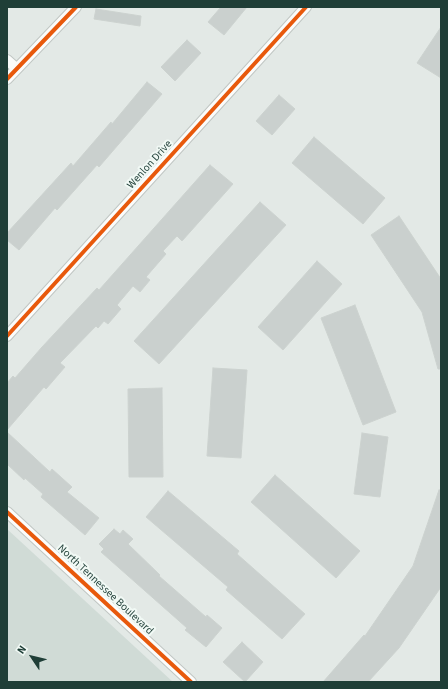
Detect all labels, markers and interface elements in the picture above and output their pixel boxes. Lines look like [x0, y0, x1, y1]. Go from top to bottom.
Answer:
street label: Wenlon Drive [125, 138, 175, 192]
street label: North Tennessee Boulevard [54, 542, 156, 638]
north arrow [12, 637, 52, 677]
text: N [14, 643, 30, 657]

